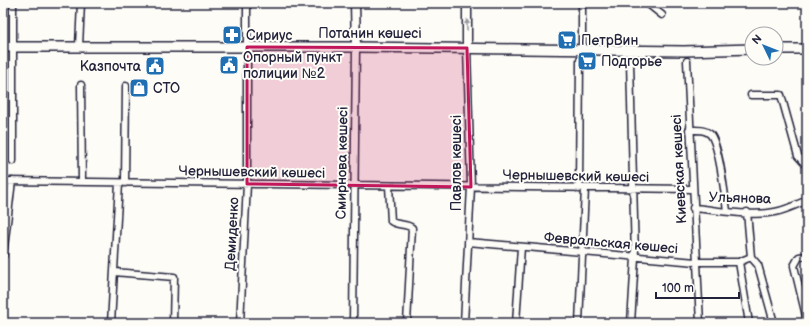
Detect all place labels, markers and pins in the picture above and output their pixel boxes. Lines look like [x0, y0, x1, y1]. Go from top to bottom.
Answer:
pharmacy icon: Сириус [221, 24, 243, 46]
place label: Сириус [246, 27, 292, 44]
supermarket icon: ПетрВин [556, 29, 578, 51]
place label: ПетрВин [581, 32, 638, 49]
place label: Опорный пункт полиции №2 [243, 49, 343, 82]
supermarket icon: Подгорье [576, 50, 598, 72]
place label: Подгорье [601, 53, 662, 70]
public building icon: Опорный пункт полиции №2 [218, 54, 240, 76]
public building icon: Казпочта [144, 55, 166, 77]
place label: Казпочта [80, 58, 142, 75]
shop icon: СТО [128, 77, 150, 99]
place label: СТО [153, 80, 180, 97]

